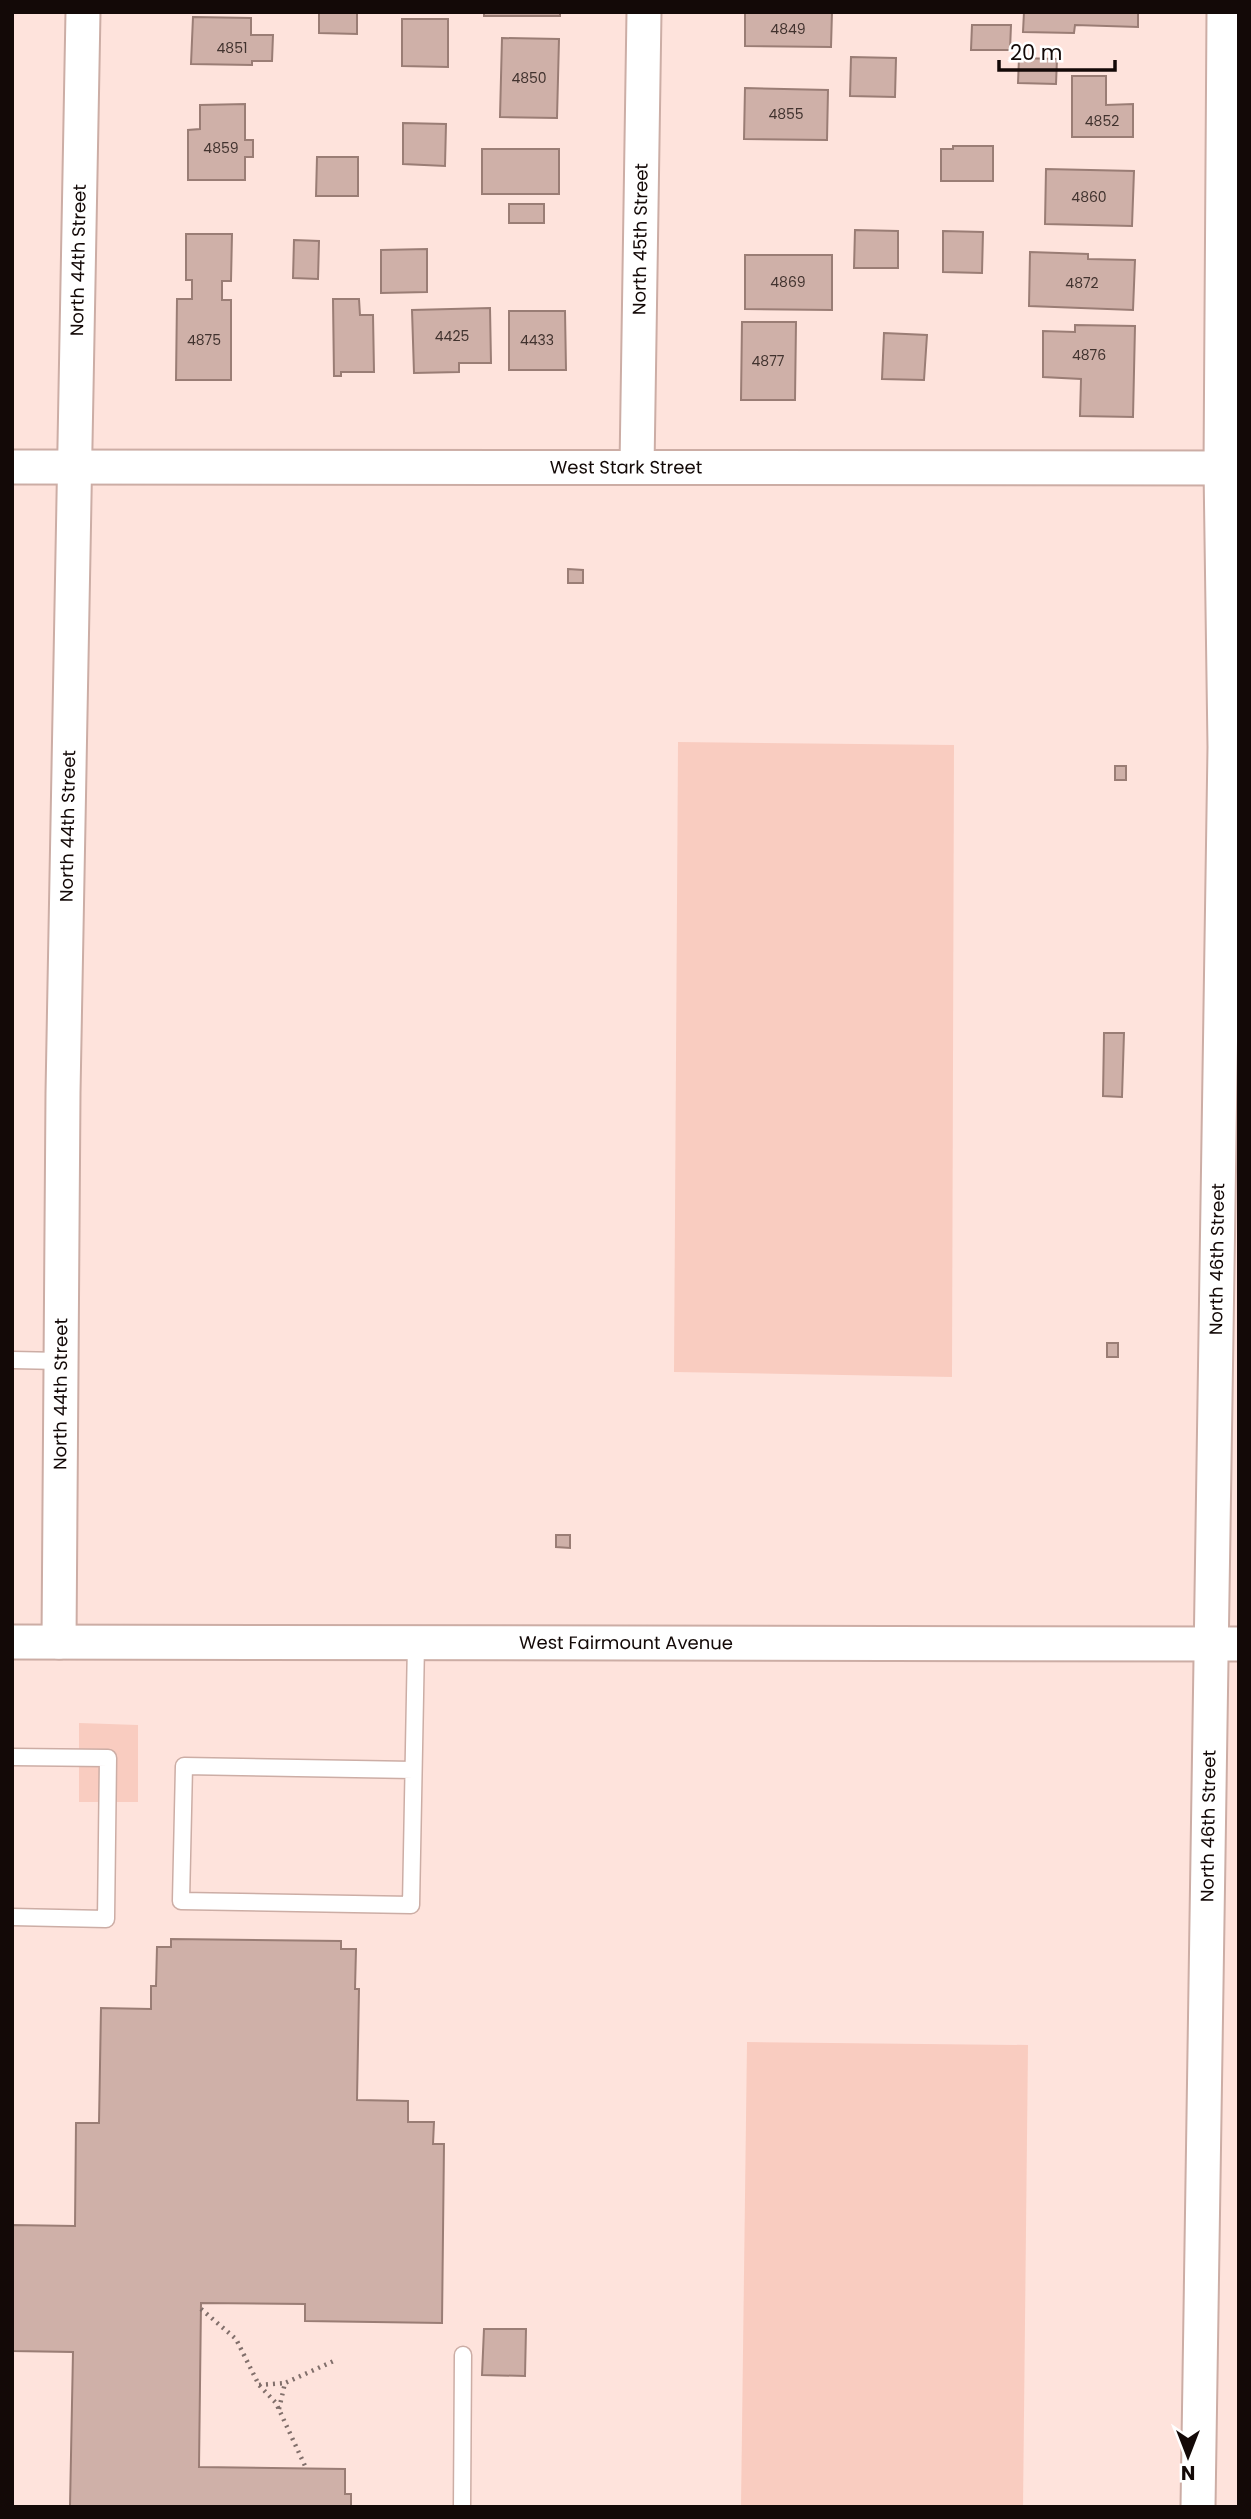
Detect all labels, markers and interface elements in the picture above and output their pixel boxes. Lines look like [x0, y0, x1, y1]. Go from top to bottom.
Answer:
house number: 4849 [770, 19, 806, 39]
scale bar [999, 28, 1114, 72]
house number: 4851 [217, 38, 247, 58]
text: 20 m [1010, 38, 1063, 67]
house number: 4850 [511, 68, 547, 88]
house number: 4855 [768, 104, 804, 124]
house number: 4852 [1085, 111, 1119, 131]
house number: 4859 [203, 138, 239, 158]
street label: North 45th Street [626, 163, 654, 315]
street label: North 44th Street [64, 184, 92, 336]
house number: 4860 [1071, 187, 1107, 207]
house number: 4869 [770, 272, 806, 292]
house number: 4872 [1065, 273, 1099, 293]
house number: 4425 [435, 326, 469, 346]
house number: 4875 [187, 330, 221, 350]
house number: 4433 [520, 330, 554, 350]
house number: 4876 [1072, 345, 1106, 365]
house number: 4877 [752, 351, 785, 371]
street label: West Stark Street [550, 454, 702, 480]
street label: North 44th Street [54, 750, 81, 902]
street label: North 46th Street [1203, 1183, 1230, 1335]
street label: North 44th Street [47, 1318, 73, 1470]
street label: West Fairmount Avenue [519, 1630, 733, 1655]
street label: North 46th Street [1194, 1750, 1222, 1902]
north arrow [1153, 2421, 1223, 2491]
text: N [1181, 2459, 1195, 2486]

